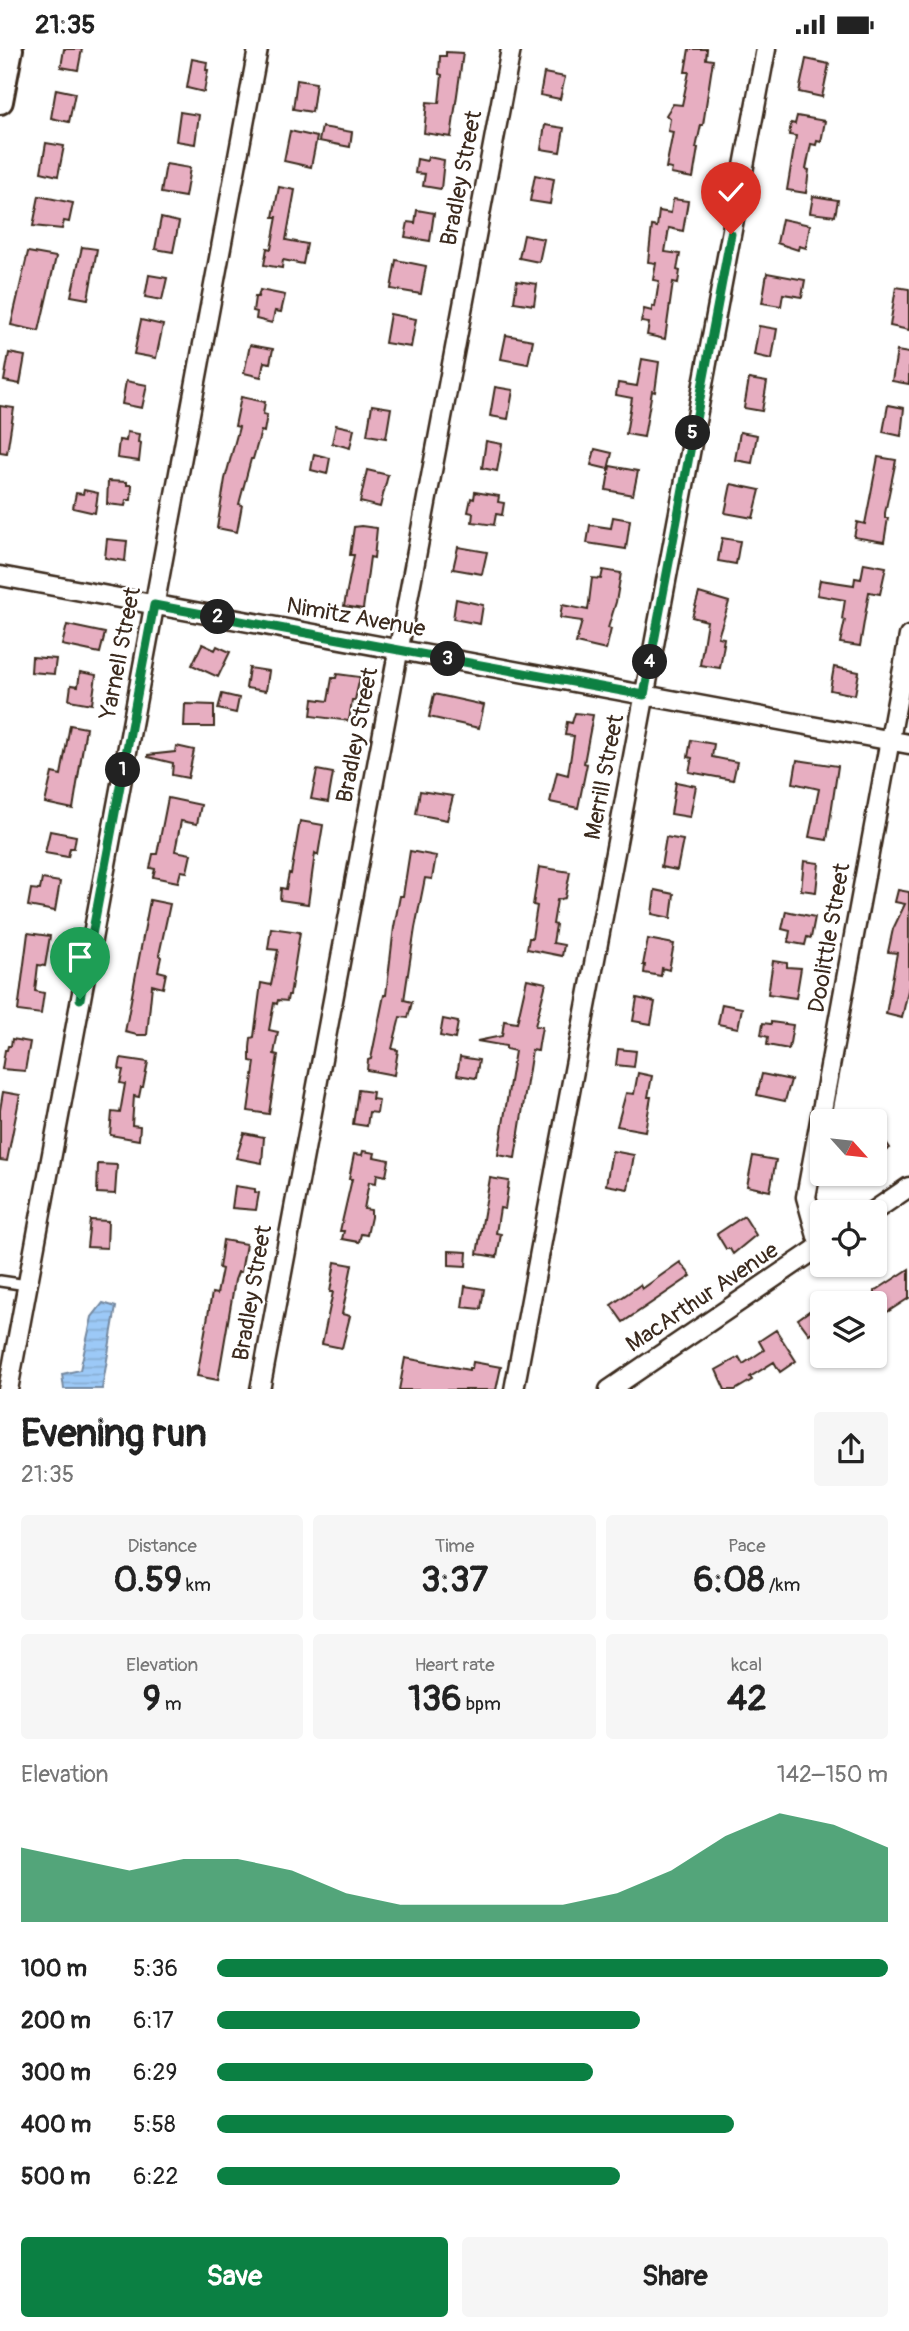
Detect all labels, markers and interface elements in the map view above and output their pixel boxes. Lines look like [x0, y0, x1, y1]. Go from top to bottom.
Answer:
text: 21:35 [35, 9, 95, 41]
street label: Bradley Street [434, 107, 488, 248]
pin [701, 162, 761, 234]
icon: check [712, 173, 750, 211]
pin: 5 [676, 415, 710, 451]
text: 5 [687, 420, 698, 444]
street label: Yarnell Street [93, 584, 147, 723]
street label: Nimitz Avenue [284, 591, 428, 644]
pin: 2 [200, 599, 235, 635]
text: 2 [212, 604, 223, 628]
pin: 3 [430, 641, 466, 677]
pin: 4 [632, 645, 668, 679]
text: 3 [442, 646, 453, 670]
text: 4 [644, 649, 655, 673]
street label: Bradley Street [330, 664, 384, 805]
street label: Merrill Street [578, 711, 630, 842]
pin: 1 [106, 753, 140, 787]
text: 1 [119, 757, 126, 781]
street label: Doolittle Street [802, 860, 857, 1015]
pin [50, 927, 110, 999]
icon: arrive [61, 938, 99, 976]
north arrow [810, 1109, 887, 1187]
map controls [810, 1109, 887, 1368]
button: locate [810, 1200, 887, 1277]
street label: Bradley Street [226, 1222, 278, 1363]
street label: MacArthur Avenue [620, 1235, 784, 1359]
button: layers [810, 1291, 887, 1368]
text: Evening run [21, 1410, 207, 1458]
button: share [814, 1412, 888, 1486]
text: 21:35 [21, 1460, 74, 1489]
text: Distance [127, 1534, 197, 1558]
text: Time [435, 1534, 474, 1558]
text: Pace [728, 1534, 766, 1558]
text: 0.59 [113, 1558, 182, 1602]
text: 3:37 [421, 1558, 488, 1602]
text: 6:08 [693, 1558, 765, 1602]
text: km [182, 1573, 211, 1597]
text: /km [765, 1573, 800, 1597]
text: Elevation [126, 1653, 198, 1677]
text: Heart rate [414, 1653, 495, 1677]
text: kcal [731, 1653, 762, 1677]
text: 9 [143, 1677, 161, 1721]
text: 136 [408, 1677, 462, 1721]
text: 42 [727, 1677, 767, 1721]
text: m [161, 1692, 182, 1716]
text: bpm [462, 1692, 501, 1716]
text: Elevation [21, 1760, 109, 1789]
text: 142–150 m [777, 1760, 888, 1789]
text: 100 m [21, 1954, 87, 1983]
text: 5:36 [133, 1954, 178, 1983]
text: 200 m [21, 2006, 91, 2035]
text: 6:17 [133, 2006, 174, 2035]
text: 300 m [21, 2058, 91, 2087]
text: 6:29 [133, 2058, 177, 2087]
text: 400 m [21, 2110, 91, 2139]
text: 5:58 [133, 2110, 176, 2139]
text: 500 m [21, 2162, 90, 2191]
text: 6:22 [133, 2162, 178, 2191]
button: Save [21, 2237, 448, 2317]
button: Share [462, 2237, 888, 2317]

